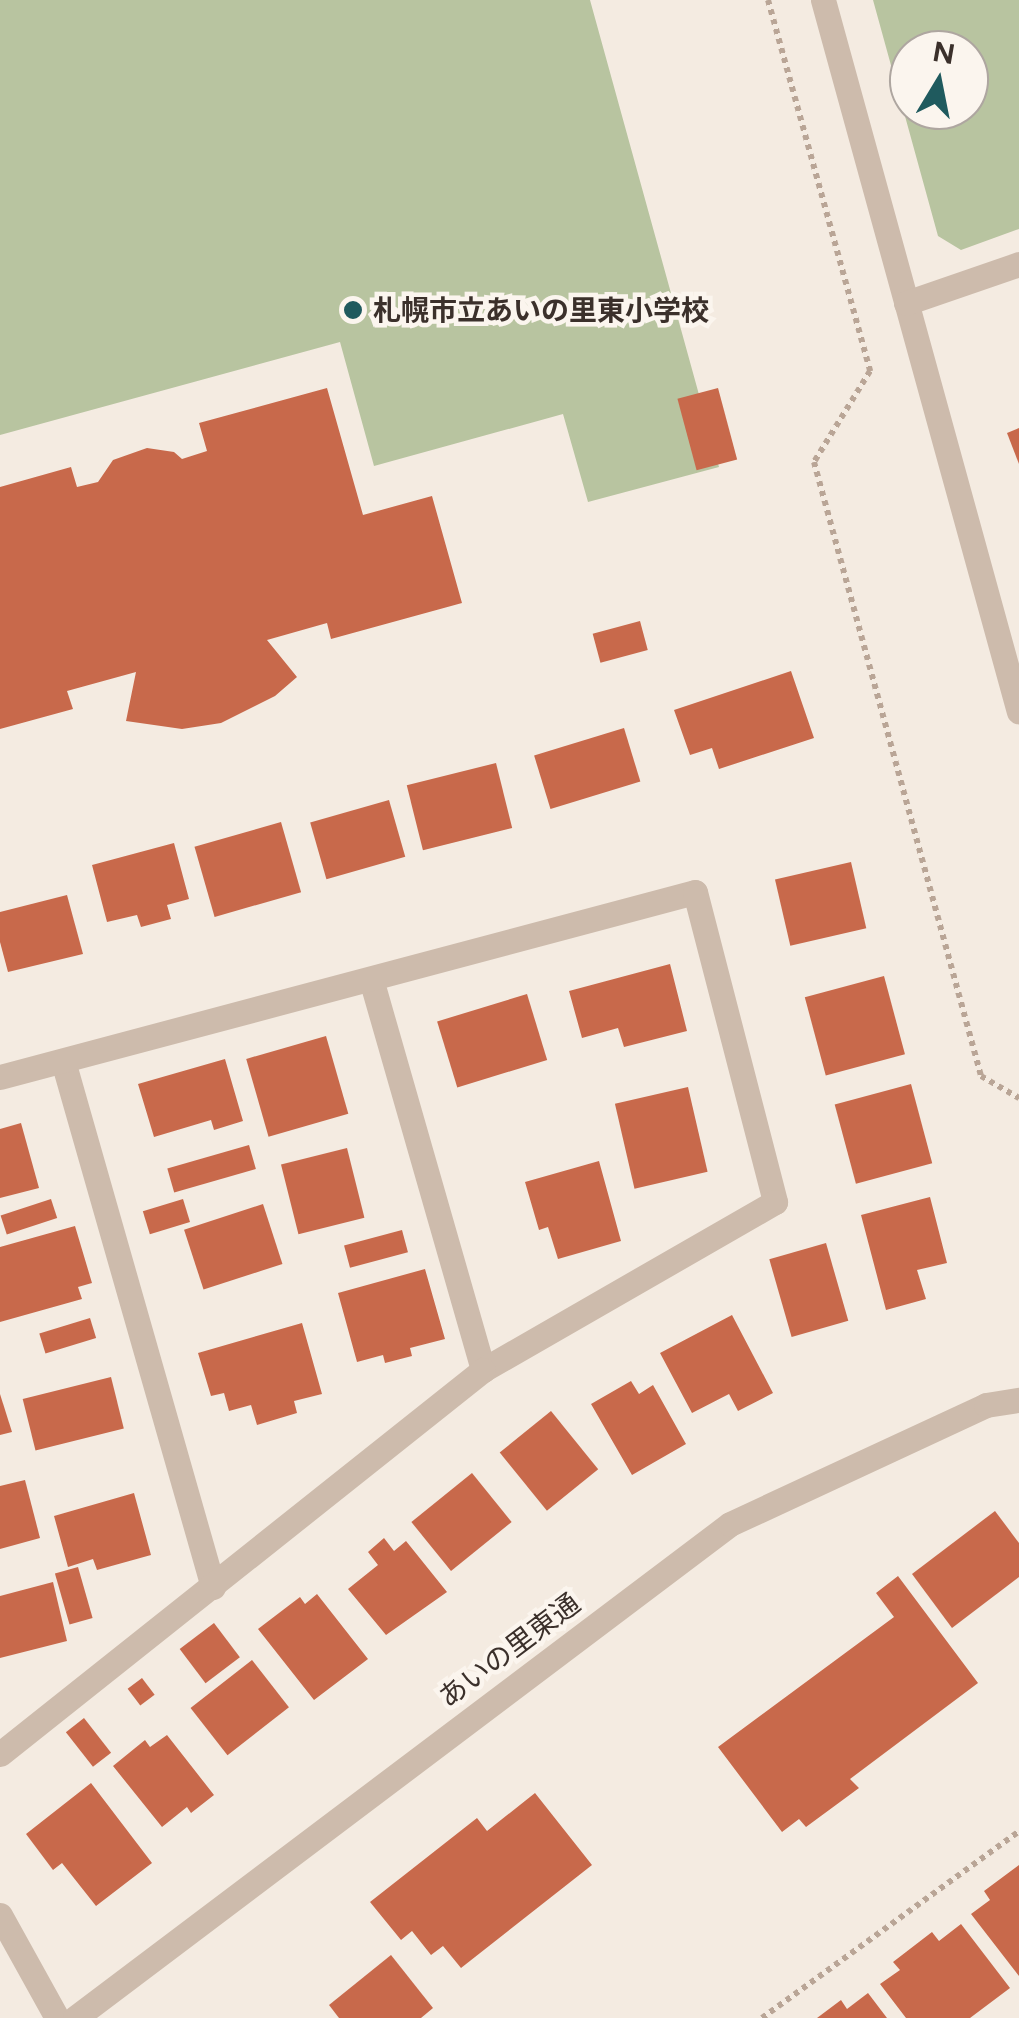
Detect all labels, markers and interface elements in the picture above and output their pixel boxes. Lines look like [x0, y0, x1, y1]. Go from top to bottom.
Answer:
north arrow [889, 30, 989, 130]
text: N [930, 34, 957, 71]
place label: 札幌市立あいの里東小学校 [373, 293, 709, 327]
marker: 札幌市立あいの里東小学校 [342, 299, 364, 321]
street label: あいの里東通 [432, 1586, 586, 1714]

